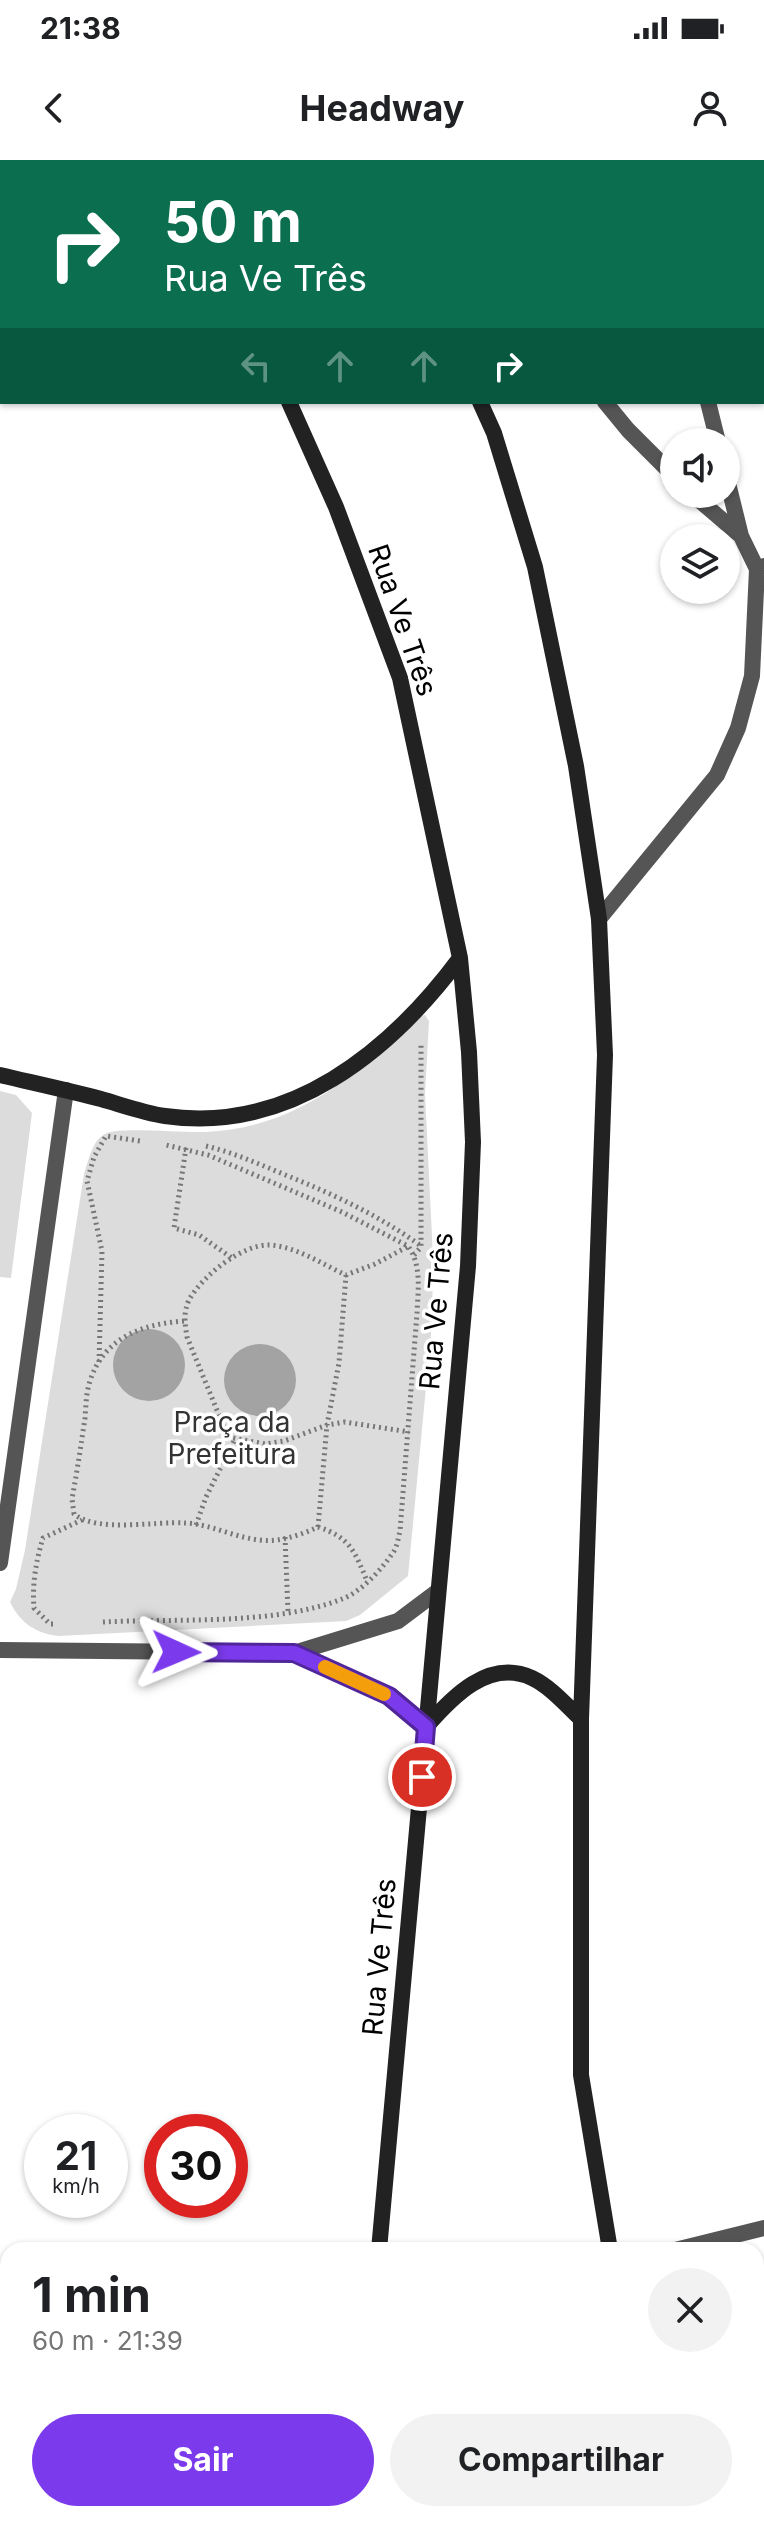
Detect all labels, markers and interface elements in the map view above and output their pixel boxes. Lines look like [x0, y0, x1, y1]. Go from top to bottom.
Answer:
text: 21:38 [40, 10, 121, 46]
icon: back [32, 86, 76, 130]
text: Headway [300, 86, 464, 130]
icon: person [688, 86, 732, 130]
text: 50 m [164, 188, 302, 256]
icon: right [32, 192, 136, 296]
text: Rua Ve Três [164, 256, 367, 300]
icon: left [234, 344, 278, 388]
icon: ahead [318, 344, 362, 388]
icon: ahead [402, 344, 446, 388]
icon: right [486, 344, 530, 388]
map controls [660, 428, 740, 604]
button: sound [660, 428, 740, 508]
button: layers [660, 524, 740, 604]
street label: Rua Ve Três [361, 540, 445, 700]
street label: Rua Ve Três [412, 1231, 460, 1391]
park label: Praça da Prefeitura [168, 1405, 296, 1471]
position arrow [134, 1610, 218, 1694]
pin [388, 1743, 456, 1811]
icon: arrive [400, 1755, 444, 1799]
street label: Rua Ve Três [355, 1877, 403, 2037]
speed limit sign: 30 [144, 2114, 248, 2218]
text: 21 [55, 2131, 97, 2180]
text: km/h [52, 2174, 100, 2198]
text: 1 min [32, 2265, 151, 2324]
button: close [648, 2268, 732, 2352]
text: 60 m · 21:39 [32, 2325, 183, 2356]
button: Sair [32, 2414, 374, 2506]
button: Compartilhar [390, 2414, 732, 2506]

